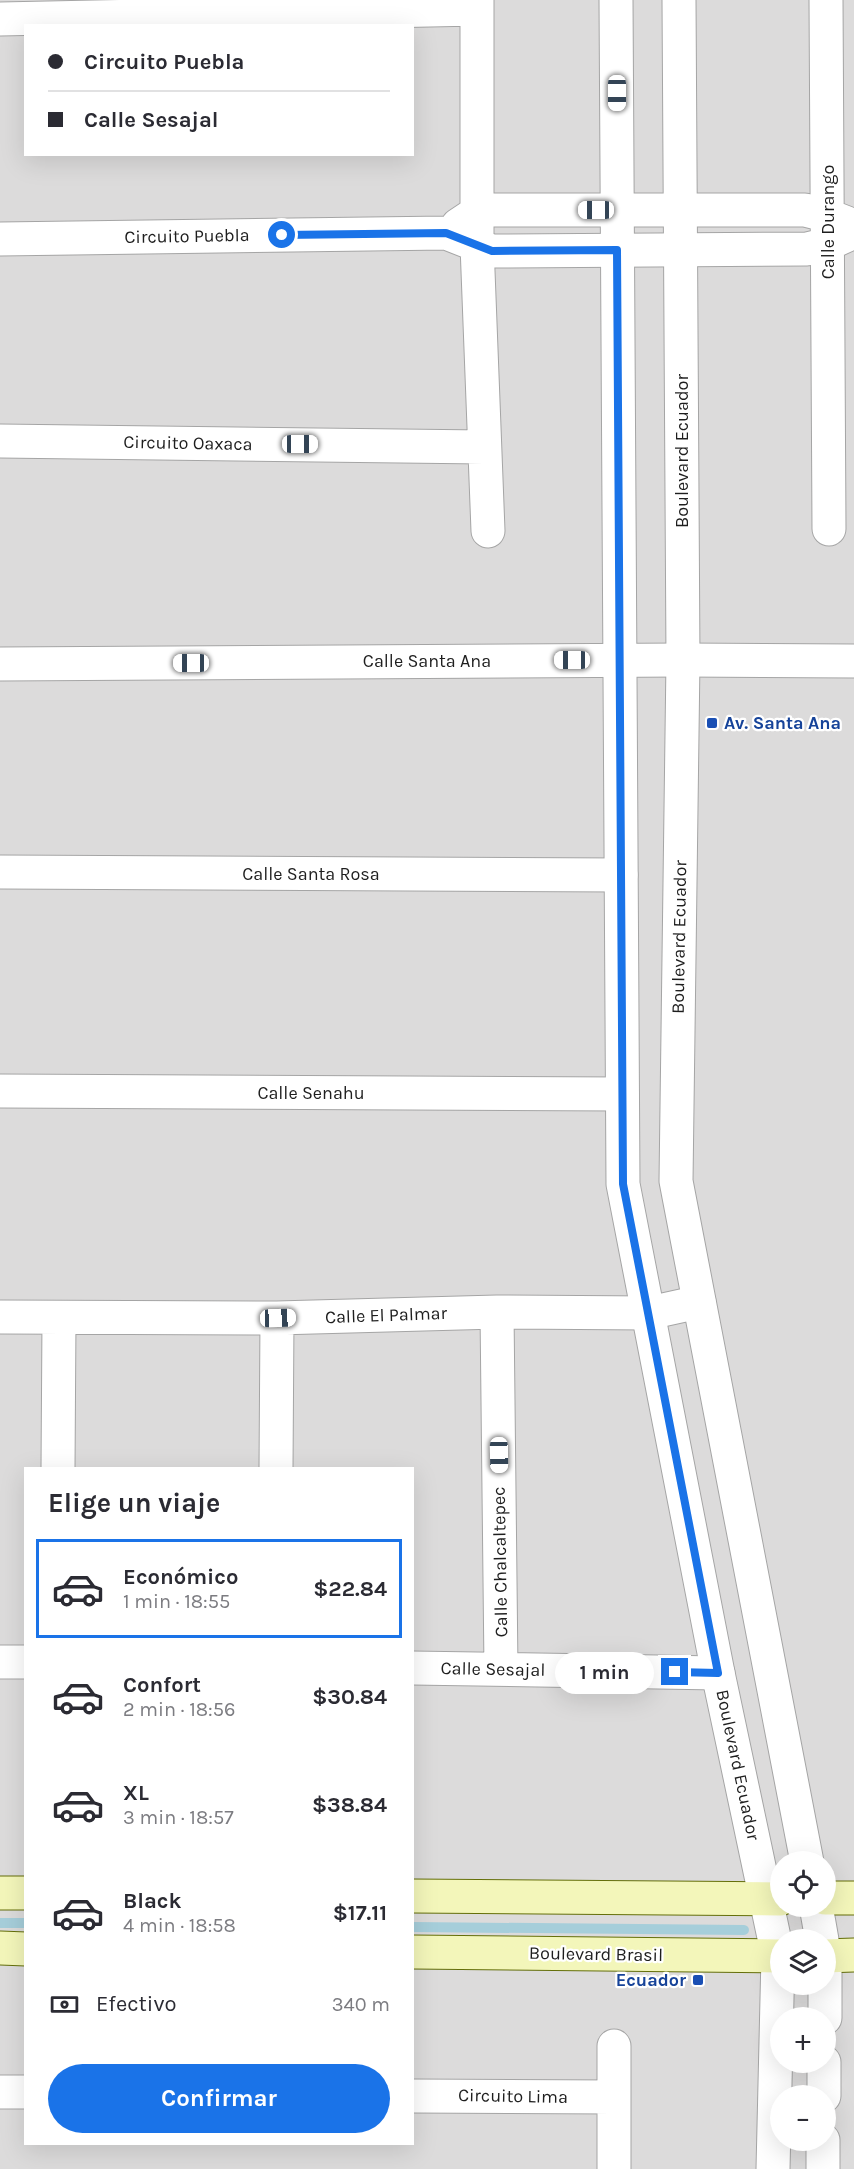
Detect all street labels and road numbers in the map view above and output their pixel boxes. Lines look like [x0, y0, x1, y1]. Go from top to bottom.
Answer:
street label: Calle Durango [817, 165, 839, 279]
street label: Circuito Puebla [124, 224, 250, 248]
street label: Boulevard Ecuador [671, 374, 693, 528]
street label: Circuito Oaxaca [123, 431, 253, 455]
street label: Calle Santa Ana [363, 650, 491, 672]
street label: Boulevard Ecuador [667, 859, 691, 1014]
street label: Calle Santa Rosa [242, 863, 380, 885]
street label: Calle Senahu [257, 1082, 365, 1104]
street label: Calle El Palmar [325, 1302, 448, 1328]
street label: Calle Chalcaltepec [488, 1486, 512, 1638]
street label: Calle Sesajal [440, 1657, 546, 1681]
street label: Boulevard Ecuador [711, 1687, 765, 1843]
street label: Boulevard Brasil [529, 1942, 663, 1966]
street label: Circuito Lima [458, 2084, 568, 2108]

